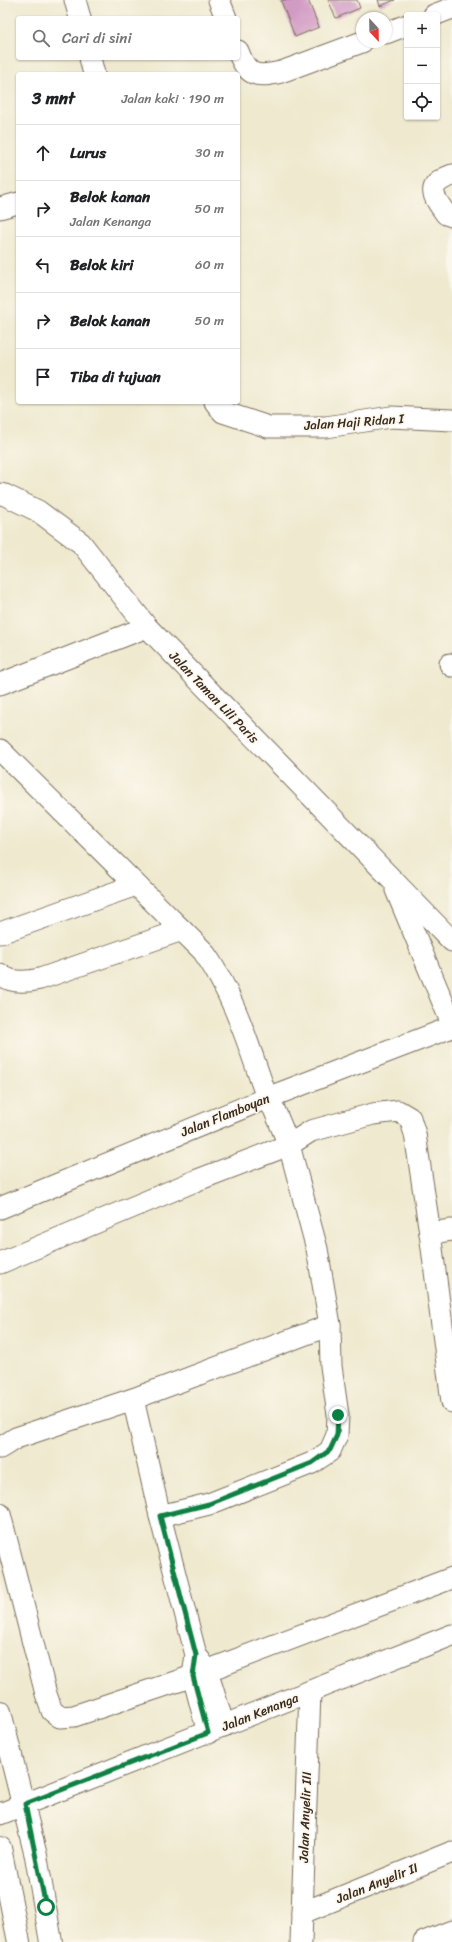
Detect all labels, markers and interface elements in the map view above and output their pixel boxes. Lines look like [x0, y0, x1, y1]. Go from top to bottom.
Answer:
north arrow [356, 12, 392, 48]
map controls [404, 12, 440, 120]
button: + [404, 12, 440, 48]
search box [16, 16, 240, 60]
text: Cari di sini [62, 25, 132, 51]
icon: search [30, 27, 52, 49]
button: − [404, 48, 440, 84]
text: 3 mnt [32, 83, 75, 113]
button: locate [404, 84, 440, 120]
text: Jalan kaki · 190 m [121, 87, 224, 110]
text: Lurus [70, 140, 106, 166]
text: 30 m [195, 141, 224, 164]
icon: ahead [32, 142, 54, 164]
text: Belok kanan [70, 184, 150, 210]
text: 50 m [194, 197, 224, 220]
icon: right [32, 198, 54, 220]
text: Jalan Kenanga [70, 210, 151, 233]
text: Belok kiri [70, 252, 133, 278]
text: 60 m [195, 253, 224, 276]
icon: left [32, 254, 54, 276]
text: Belok kanan [70, 308, 150, 334]
text: 50 m [194, 309, 224, 332]
icon: right [32, 310, 54, 332]
text: Tiba di tujuan [70, 364, 161, 390]
icon: arrive [32, 366, 54, 388]
street label: Jalan Haji Ridan I [302, 407, 406, 437]
street label: Jalan Taman Lili Paris [163, 644, 265, 750]
street label: Jalan Flamboyan [176, 1087, 273, 1144]
route end [329, 1406, 347, 1424]
street label: Jalan Kenanga [217, 1686, 302, 1738]
street label: Jalan Anyelir III [292, 1771, 318, 1864]
street label: Jalan Anyelir II [331, 1856, 422, 1910]
route start [37, 1898, 55, 1916]

